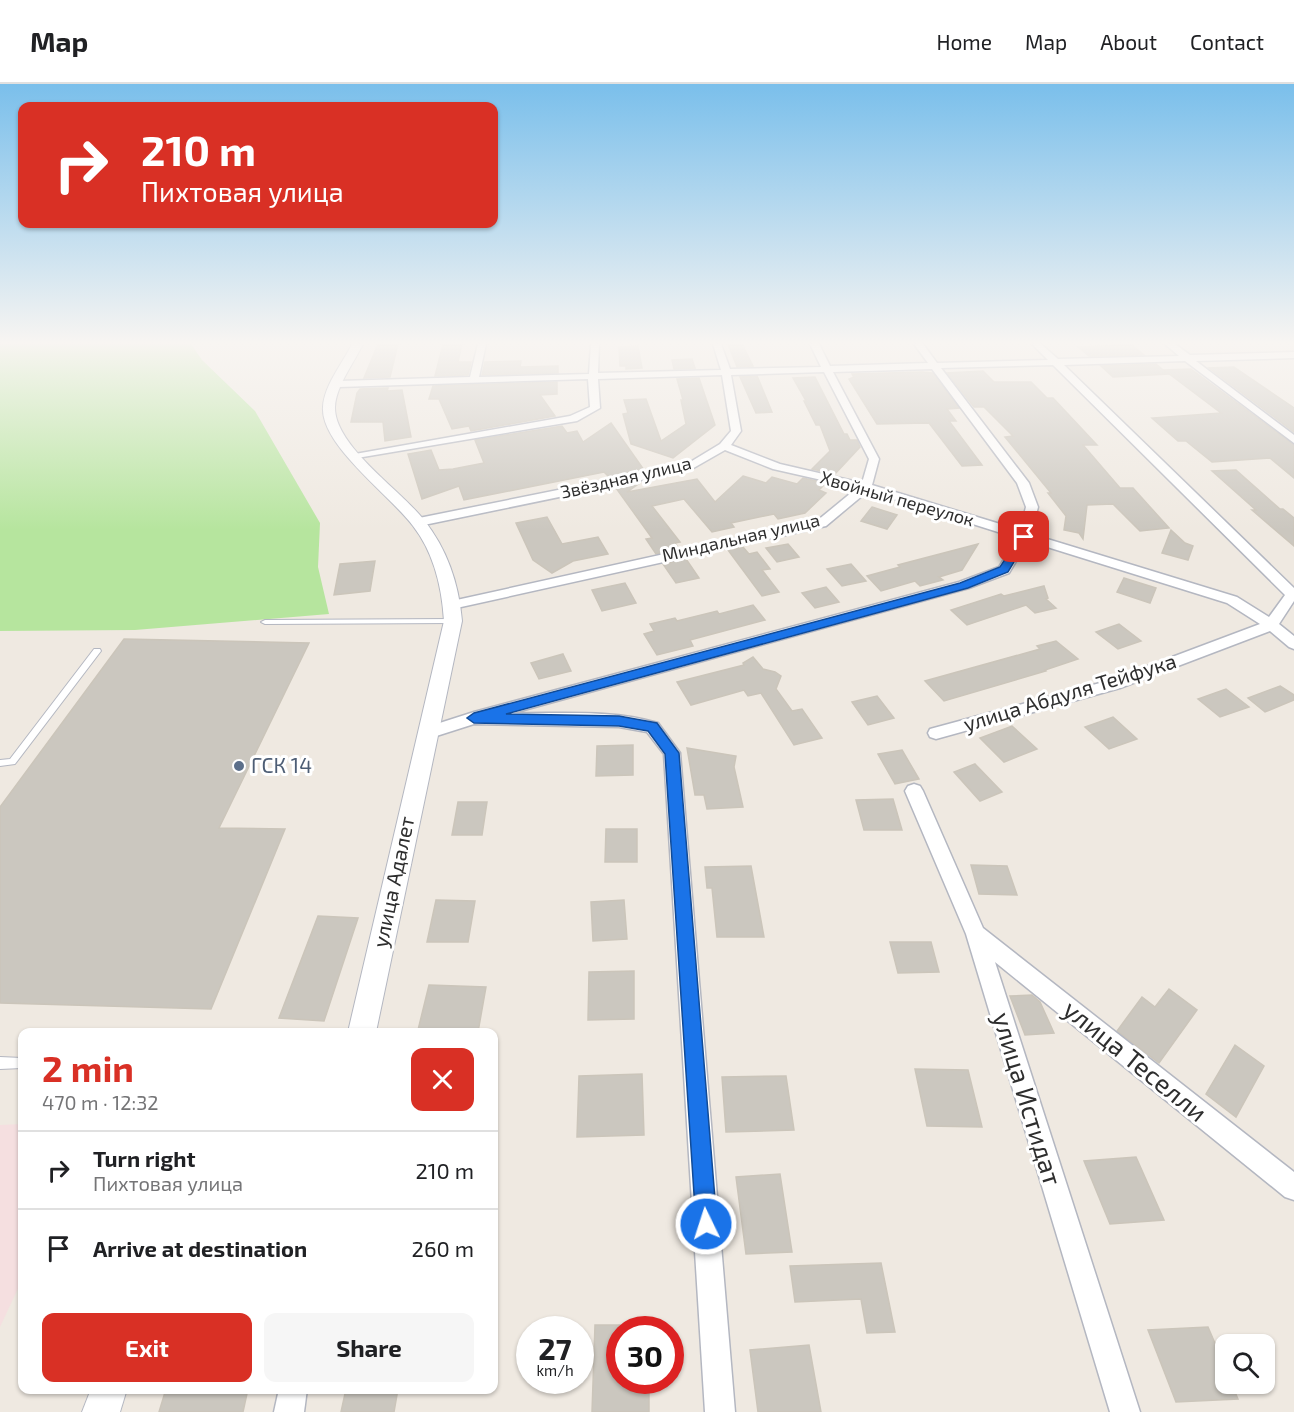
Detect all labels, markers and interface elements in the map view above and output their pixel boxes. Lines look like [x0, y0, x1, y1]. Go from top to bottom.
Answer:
text: Map [30, 24, 88, 58]
text: Home [936, 29, 992, 54]
text: Map [1025, 29, 1067, 54]
text: About [1100, 29, 1157, 54]
text: Contact [1190, 29, 1264, 54]
text: 210 m [141, 124, 256, 174]
icon: right [42, 126, 120, 204]
text: Пихтовая улица [141, 175, 344, 207]
street label: Звёздная улица [558, 451, 693, 503]
street label: Хвойный переулок [818, 466, 977, 531]
street label: Миндальная улица [660, 508, 822, 566]
pin [998, 511, 1049, 562]
icon: arrive [1007, 520, 1040, 553]
street label: улица Абдуля Тейфука [960, 647, 1179, 737]
place label: ГСК 14 [251, 752, 312, 777]
marker: ГСК 14 [232, 759, 246, 773]
street label: улица Адалет [366, 814, 420, 950]
street label: улица Теселли [1057, 992, 1214, 1128]
street label: улица Истидат [986, 1008, 1070, 1189]
text: 2 min [42, 1046, 134, 1089]
button: close [411, 1048, 474, 1111]
text: 470 m · 12:32 [42, 1090, 159, 1114]
text: Turn right [93, 1145, 195, 1171]
icon: right [42, 1154, 75, 1187]
text: 210 m [415, 1157, 474, 1183]
text: Пихтовая улица [93, 1171, 243, 1195]
position arrow [674, 1192, 738, 1256]
icon: arrive [42, 1232, 75, 1265]
text: Arrive at destination [93, 1235, 307, 1261]
text: 260 m [412, 1235, 474, 1261]
button: Exit [42, 1313, 252, 1382]
button: Share [264, 1313, 474, 1382]
speed limit sign: 30 [606, 1316, 684, 1394]
text: 27 [538, 1330, 572, 1366]
map controls [1215, 1334, 1275, 1394]
button: search [1215, 1334, 1275, 1394]
text: km/h [536, 1361, 574, 1379]

